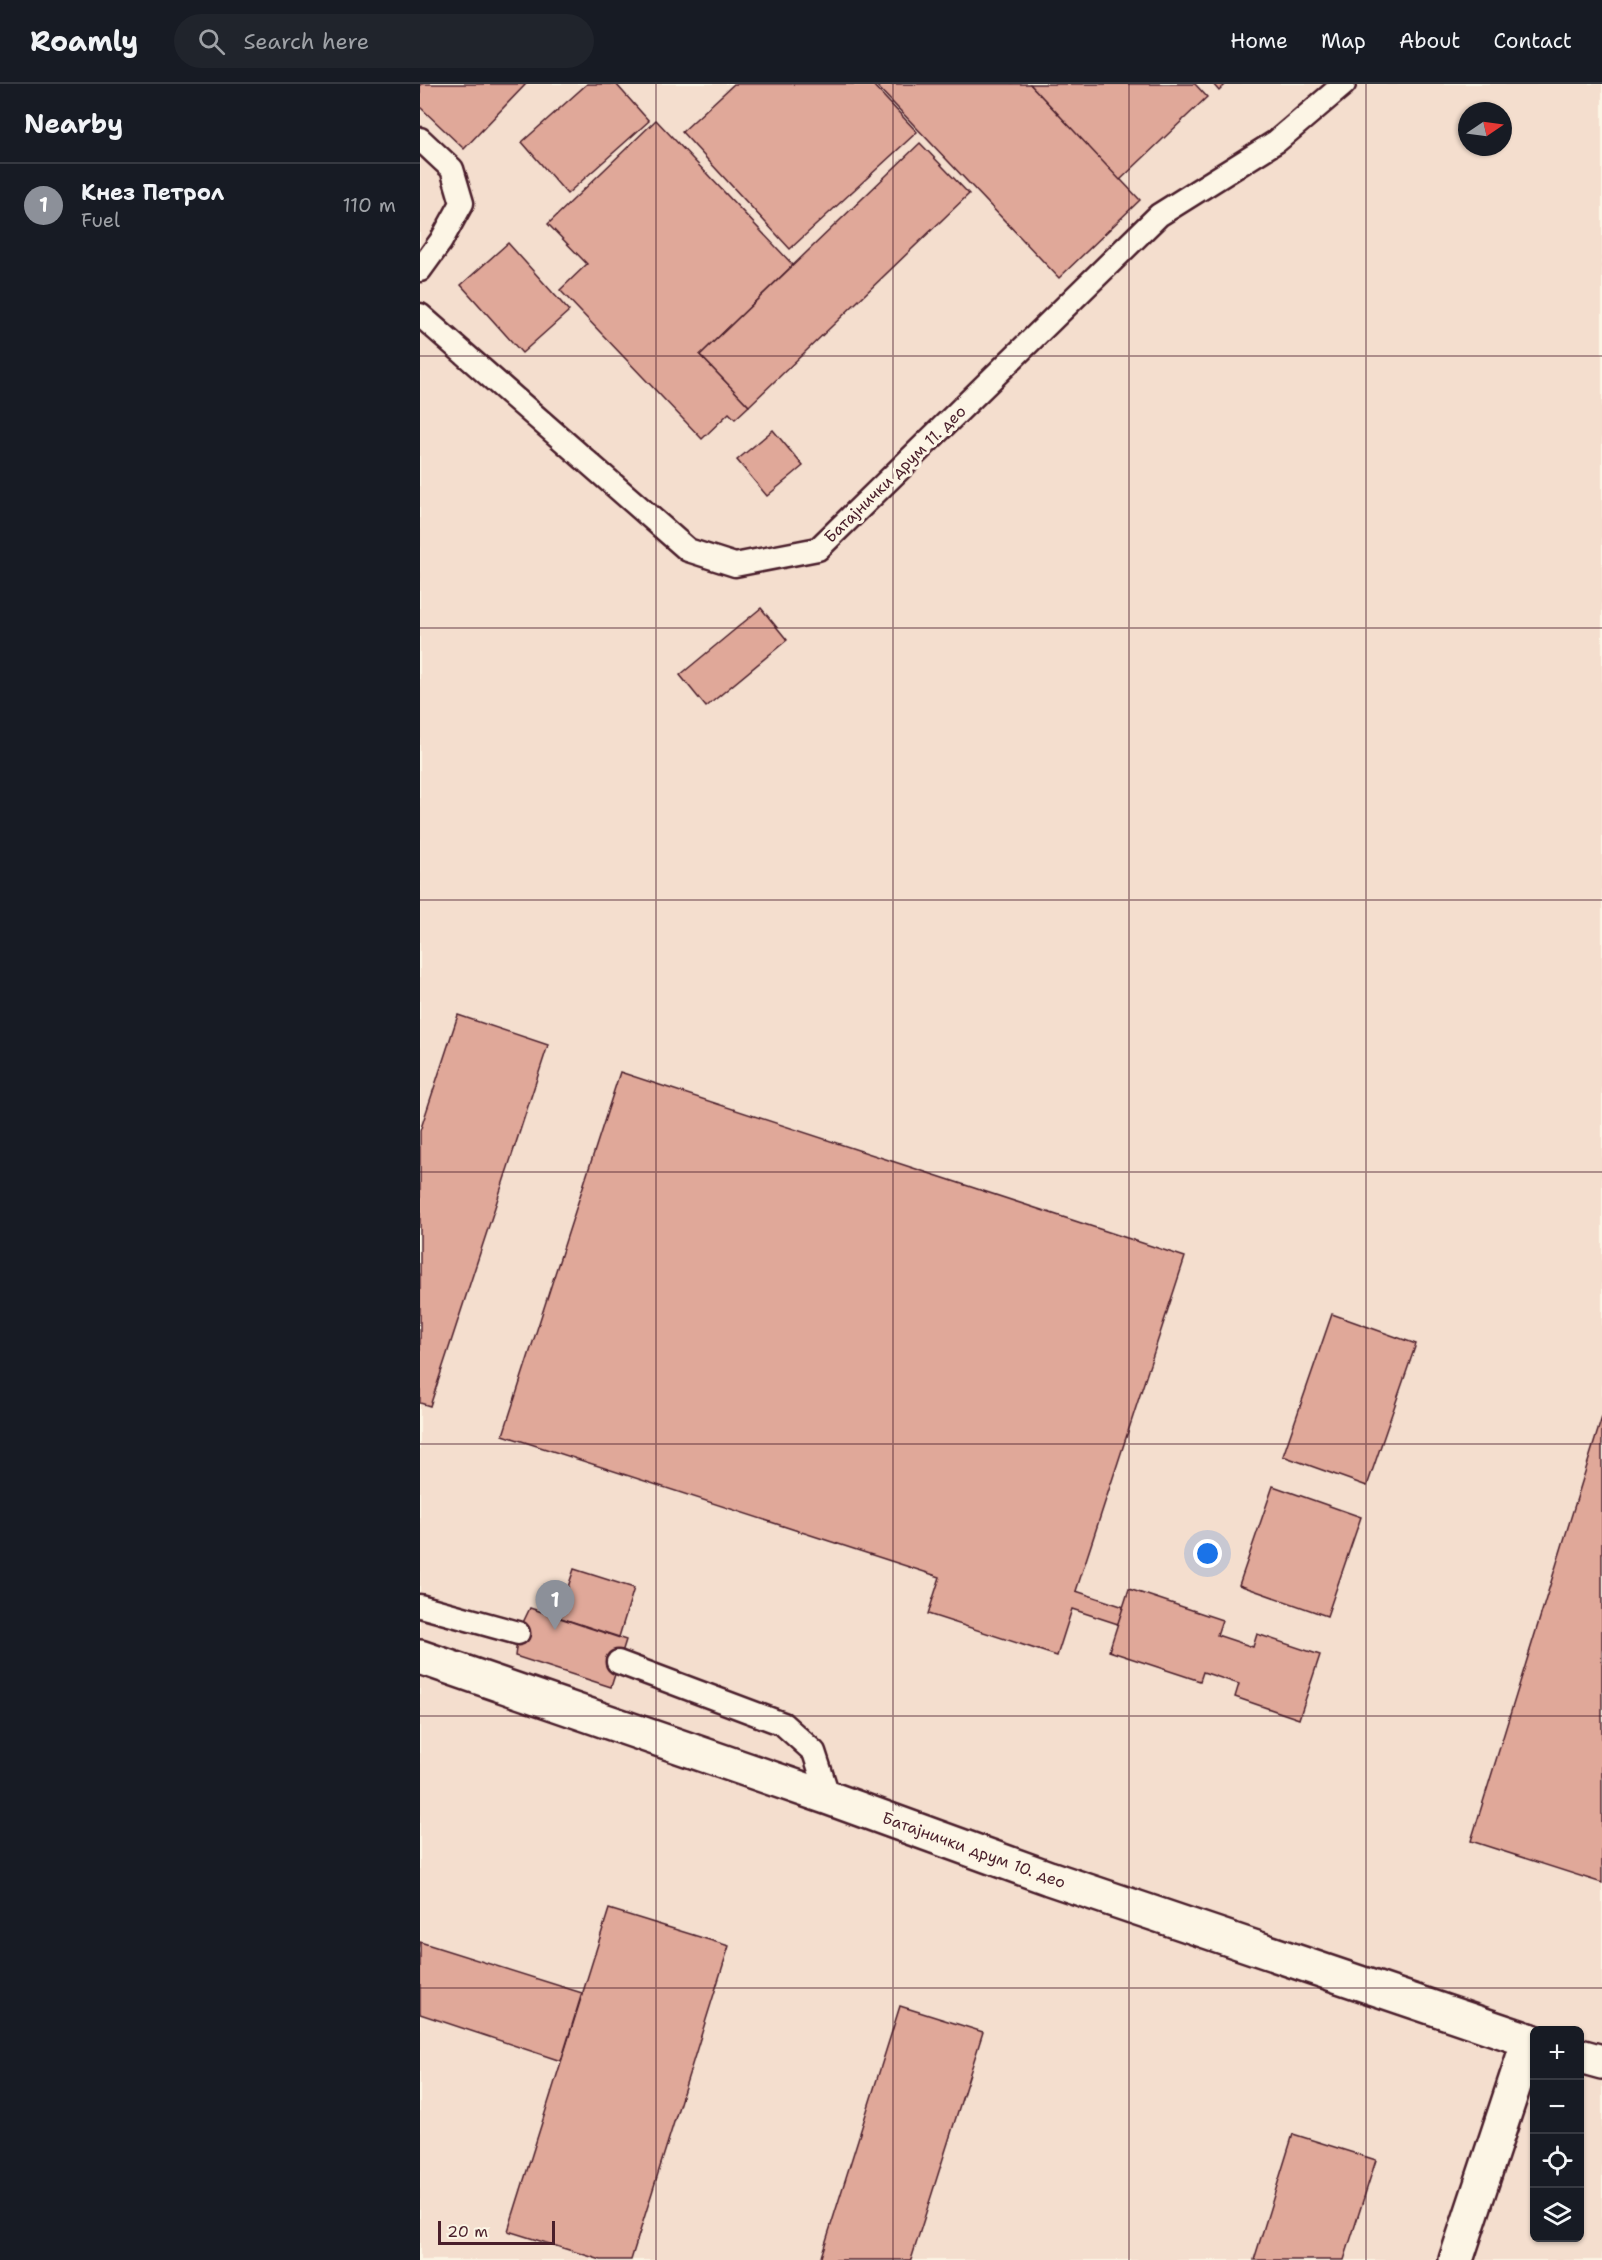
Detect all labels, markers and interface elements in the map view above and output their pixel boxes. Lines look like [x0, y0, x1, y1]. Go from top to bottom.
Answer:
search box [174, 14, 594, 68]
text: Roamly [30, 22, 138, 60]
icon: search [195, 25, 228, 58]
text: Search here [243, 27, 369, 56]
text: Home [1230, 27, 1288, 55]
text: Map [1321, 27, 1366, 55]
text: About [1399, 27, 1460, 55]
text: Contact [1493, 27, 1572, 55]
north arrow [1458, 102, 1512, 156]
text: Nearby [24, 106, 123, 141]
text: Кнез Петрол [81, 178, 224, 207]
text: 1 [39, 192, 48, 218]
text: 110 m [342, 192, 396, 218]
text: Fuel [81, 207, 120, 233]
street label: Батајнички друм 11. део [820, 401, 970, 547]
your location [1193, 1539, 1222, 1568]
pin: 1 [536, 1580, 574, 1630]
street label: Батајнички друм 10. део [879, 1807, 1069, 1893]
map controls [1530, 2026, 1584, 2242]
button: + [1530, 2026, 1584, 2080]
button: − [1530, 2080, 1584, 2134]
button: locate [1530, 2134, 1584, 2188]
button: layers [1530, 2188, 1584, 2242]
scale bar [438, 2218, 555, 2246]
text: 20 m [447, 2221, 488, 2242]

